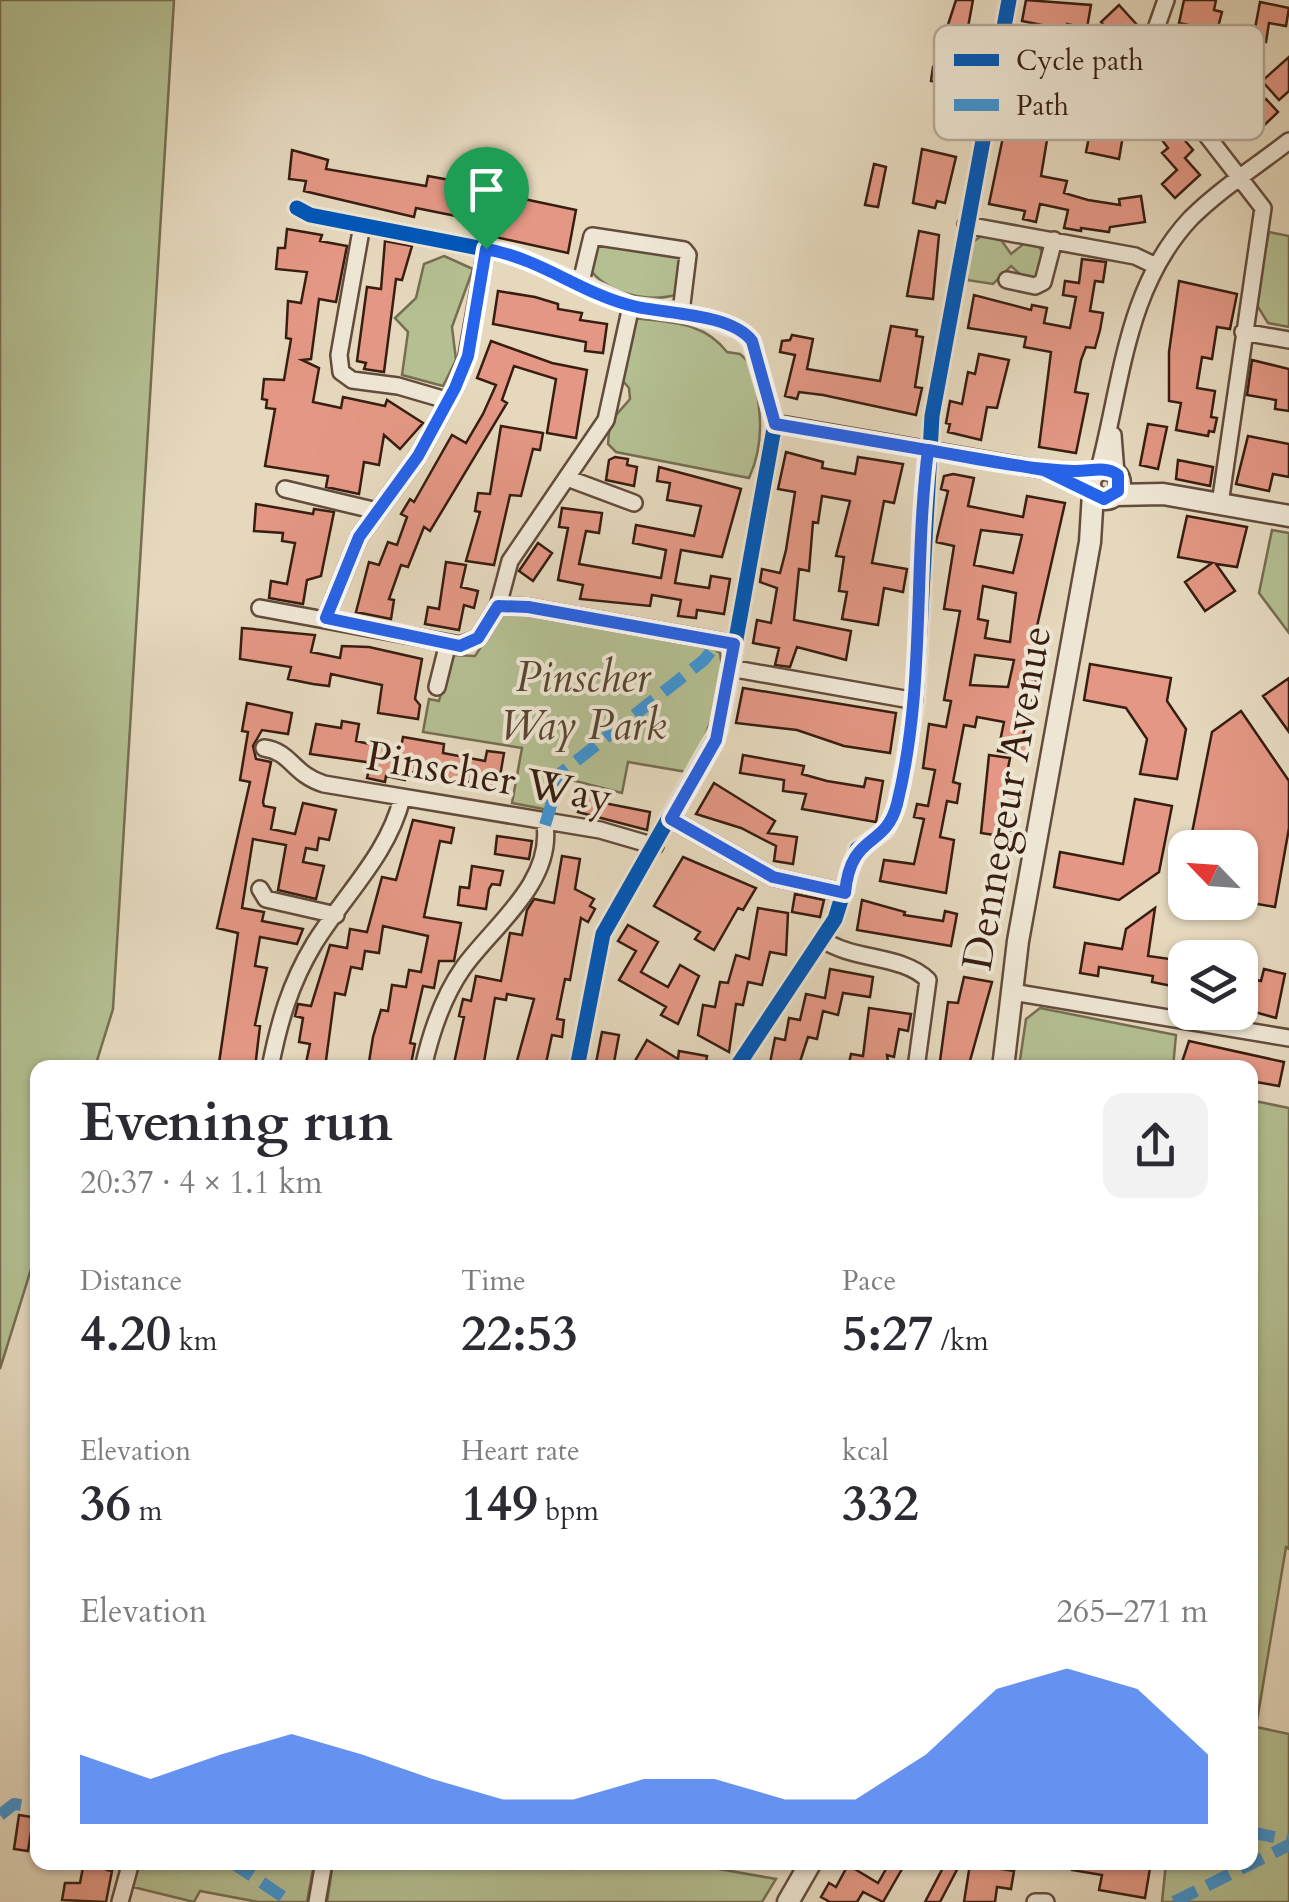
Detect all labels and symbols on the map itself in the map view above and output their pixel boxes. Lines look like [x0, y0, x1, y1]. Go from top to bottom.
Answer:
legend [934, 25, 1264, 140]
text: Cycle path [1016, 42, 1144, 80]
text: Path [1016, 87, 1069, 125]
pin [444, 147, 529, 250]
street label: Dennegeur Avenue [949, 621, 1065, 975]
park label: Pinscher Way Park [500, 649, 666, 754]
street label: Pinscher Way [361, 727, 617, 827]
north arrow [1168, 830, 1258, 920]

